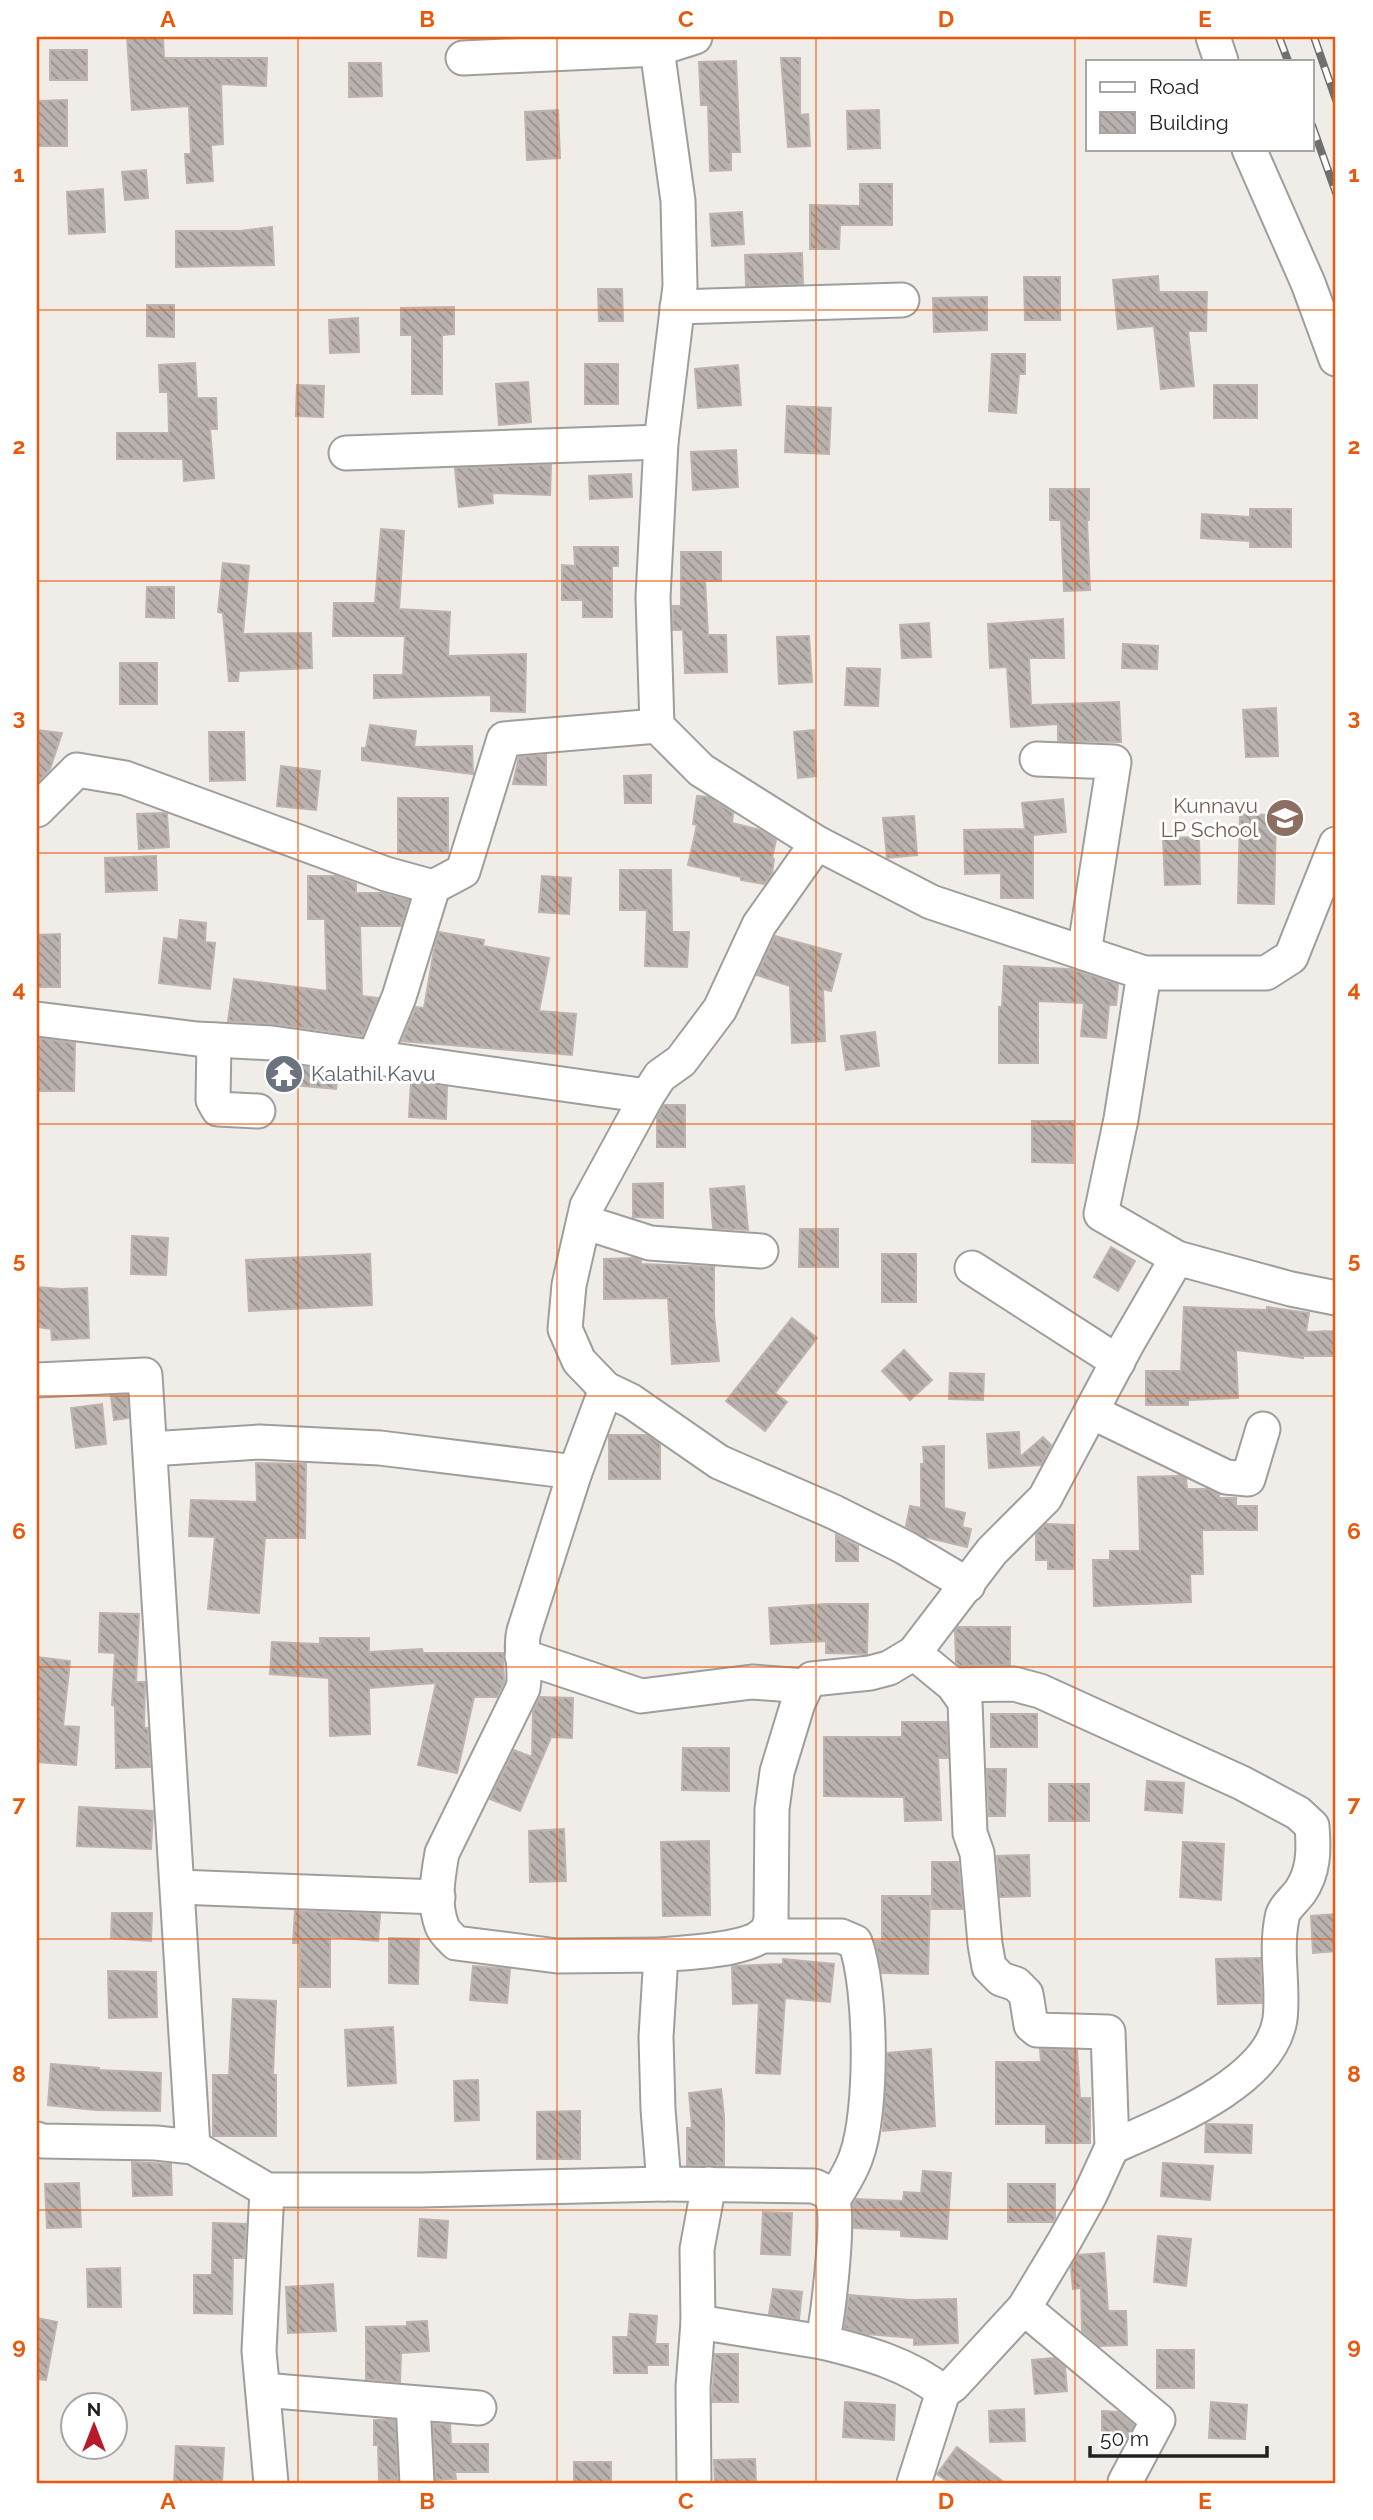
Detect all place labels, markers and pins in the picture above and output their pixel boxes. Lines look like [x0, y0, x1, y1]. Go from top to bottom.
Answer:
place label: Kunnavu LP School [1161, 793, 1258, 842]
school or university icon: Kunnavu LP School [1264, 797, 1306, 839]
temple icon: Kalathil Kavu [263, 1053, 305, 1095]
place label: Kalathil Kavu [311, 1061, 436, 1086]

